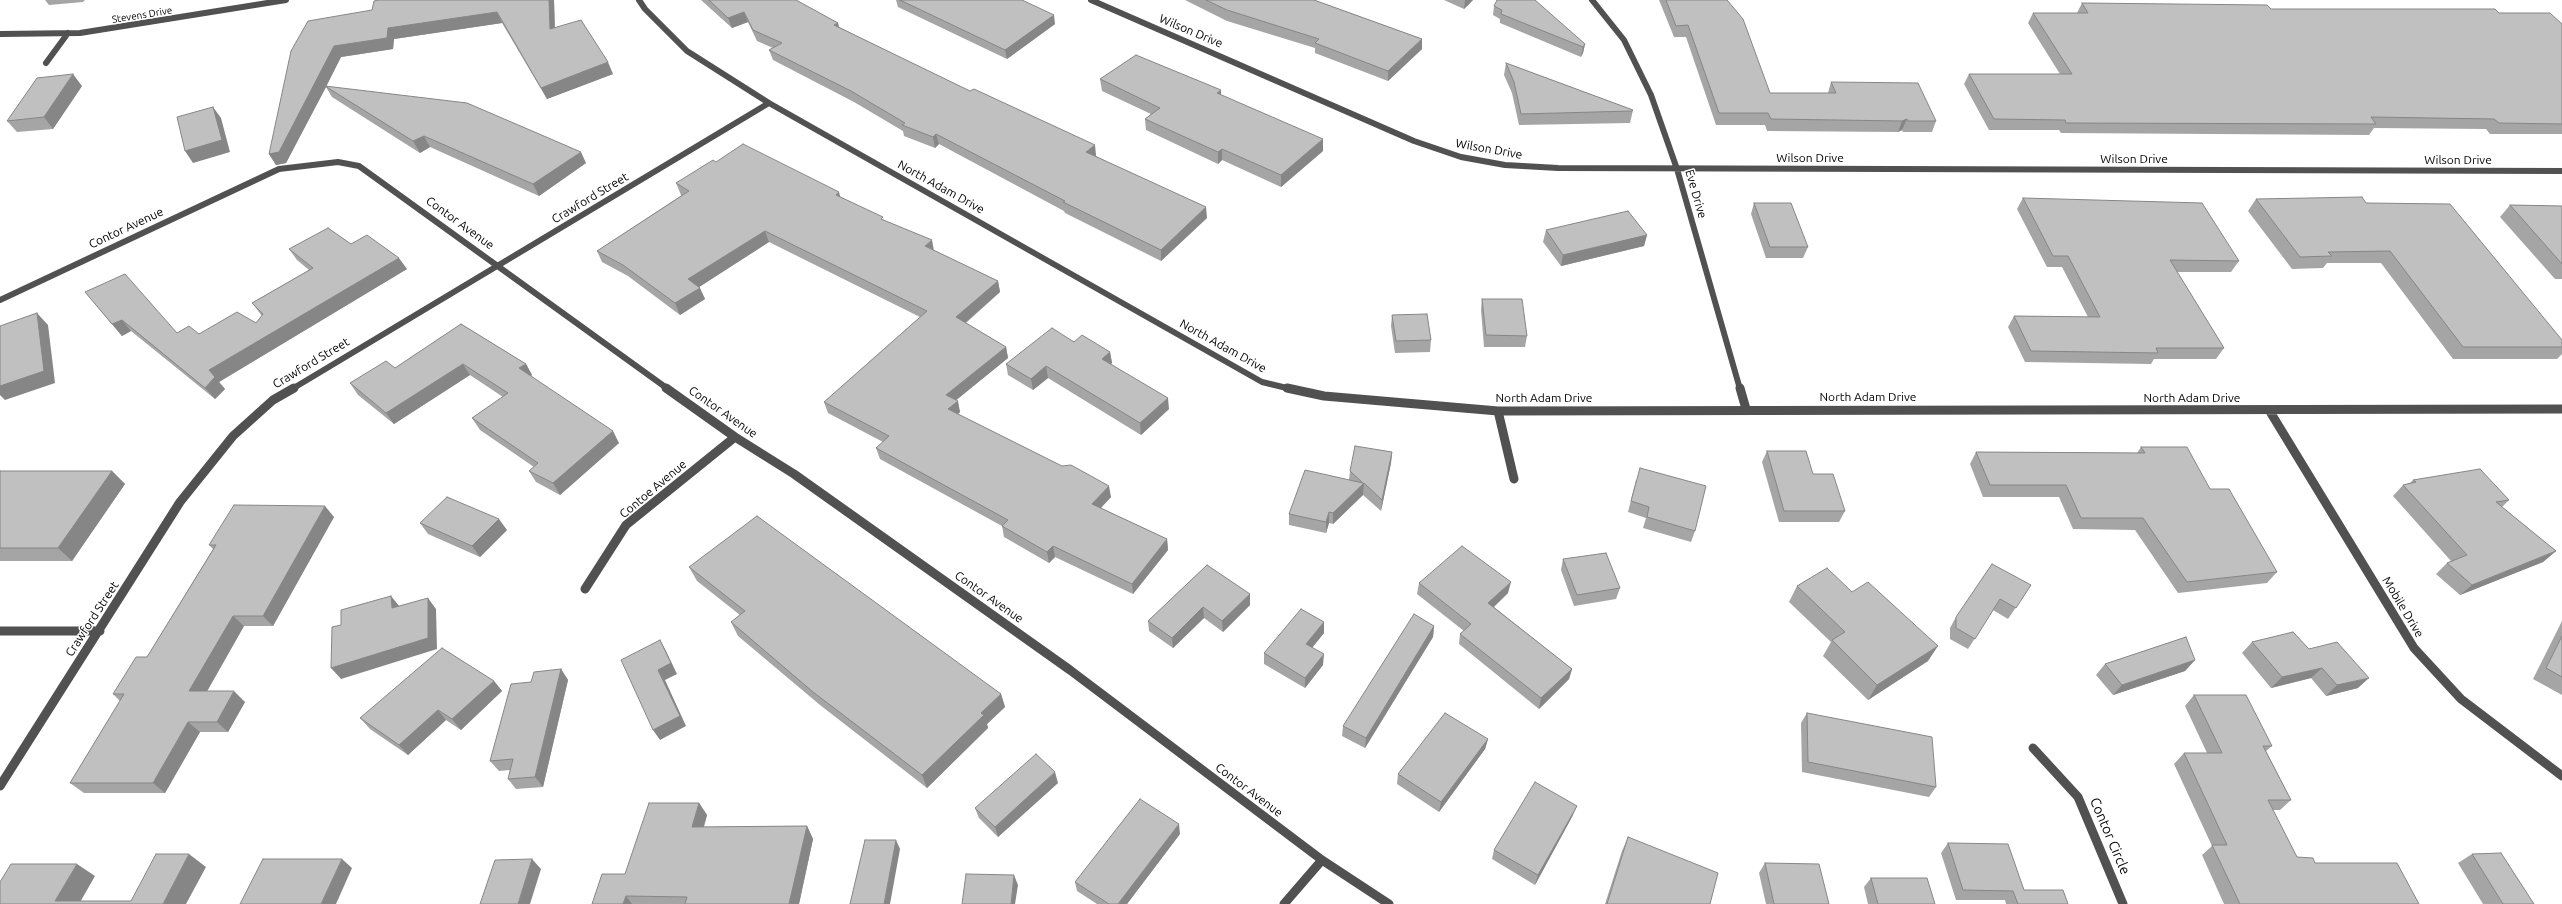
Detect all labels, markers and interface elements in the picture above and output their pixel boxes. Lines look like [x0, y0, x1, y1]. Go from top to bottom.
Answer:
street label: Stevens Drive [111, 4, 173, 26]
street label: Wilson Drive [1157, 11, 1225, 51]
street label: Wilson Drive [1454, 136, 1524, 162]
street label: Wilson Drive [1776, 151, 1844, 165]
street label: Wilson Drive [2100, 152, 2168, 166]
street label: Wilson Drive [2424, 153, 2492, 167]
street label: North Adam Drive [895, 157, 987, 217]
street label: Eve Drive [1682, 168, 1710, 220]
street label: Crawford Street [549, 169, 631, 227]
street label: Contor Avenue [423, 193, 497, 253]
street label: Contor Avenue [86, 204, 166, 252]
street label: North Adam Drive [1177, 316, 1269, 376]
street label: Crawford Street [270, 334, 352, 392]
street label: Contor Avenue [686, 383, 760, 441]
street label: North Adam Drive [1820, 390, 1916, 404]
street label: North Adam Drive [1496, 391, 1592, 405]
street label: North Adam Drive [2144, 391, 2240, 405]
street label: Contoe Avenue [617, 457, 689, 521]
street label: Contor Avenue [952, 568, 1026, 626]
street label: Mobile Drive [2379, 574, 2427, 640]
street label: Crawford Street [62, 579, 122, 659]
street label: Contor Avenue [1212, 760, 1286, 820]
street label: Contor Circle [2086, 795, 2134, 877]

